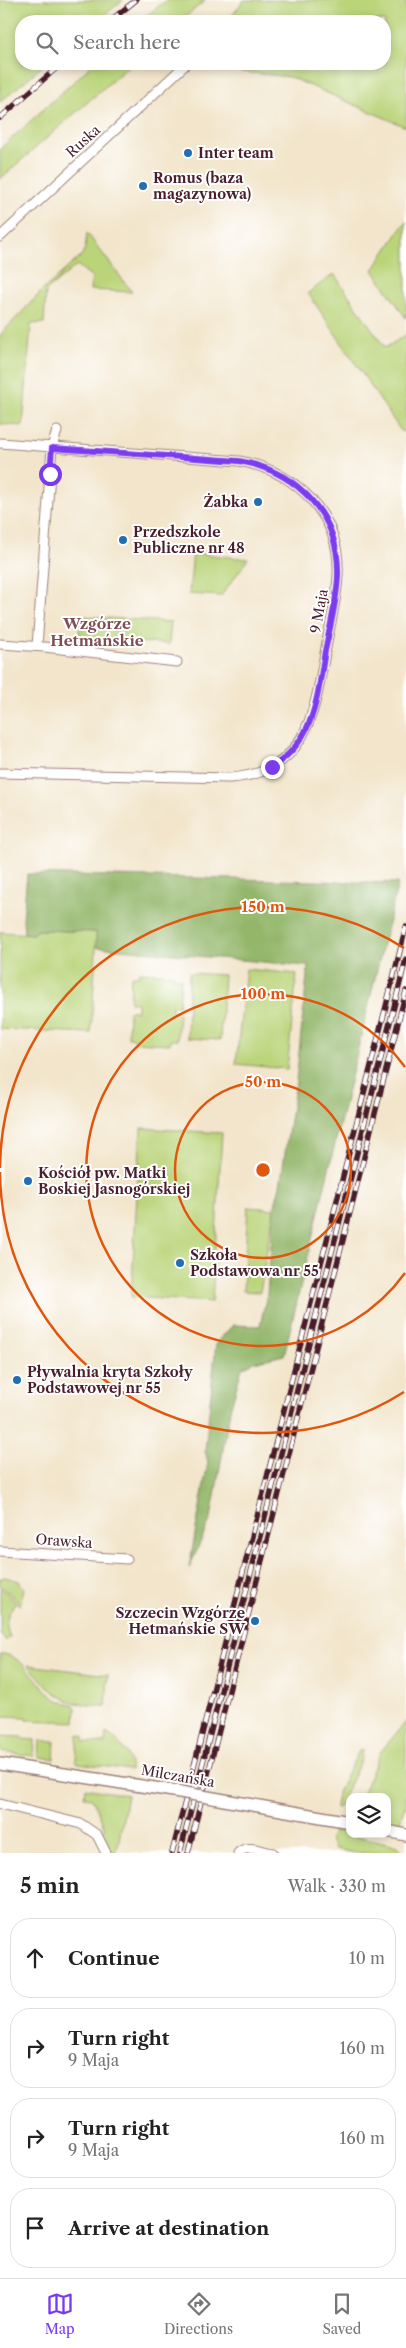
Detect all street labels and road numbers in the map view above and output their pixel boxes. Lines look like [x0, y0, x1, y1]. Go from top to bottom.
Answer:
street label: Ruska [62, 120, 104, 161]
street label: 9 Maja [306, 587, 332, 635]
street label: Orawska [35, 1530, 94, 1552]
street label: Milczańska [140, 1761, 217, 1791]

